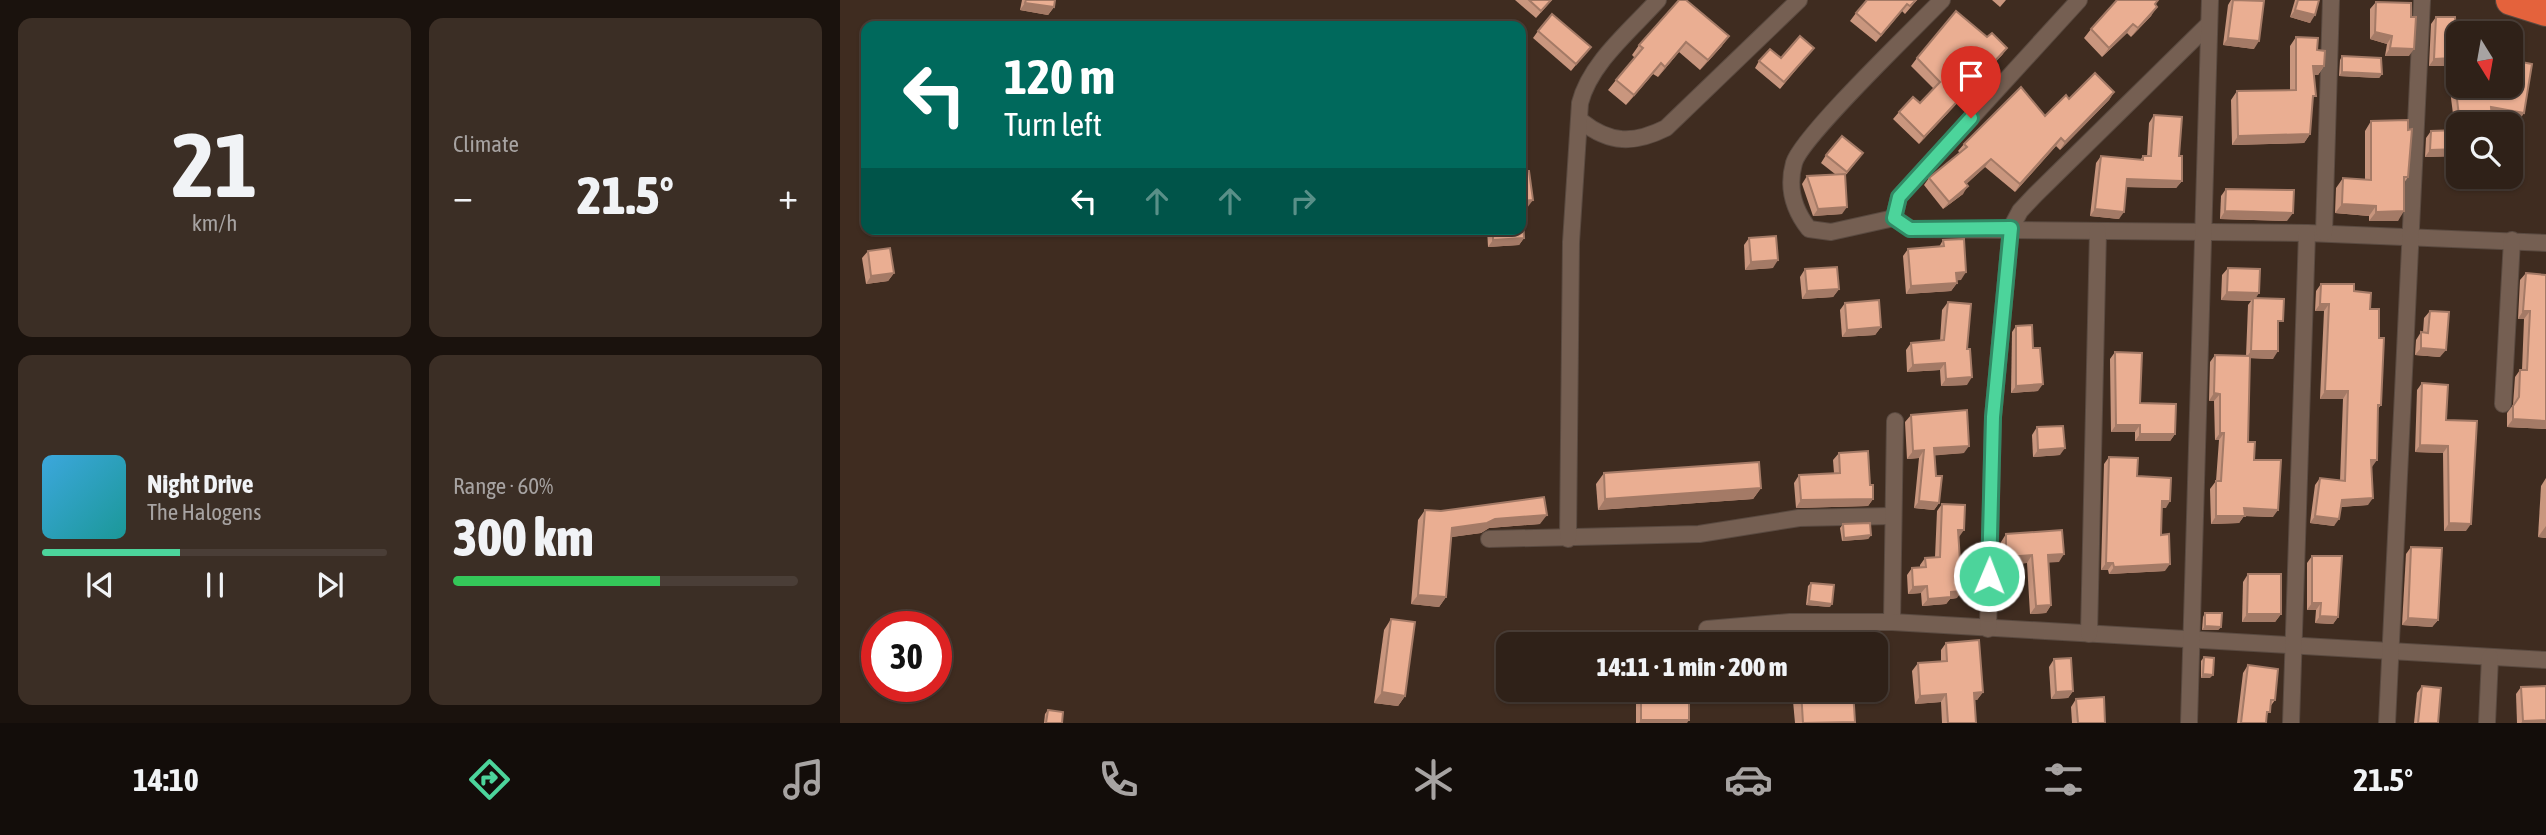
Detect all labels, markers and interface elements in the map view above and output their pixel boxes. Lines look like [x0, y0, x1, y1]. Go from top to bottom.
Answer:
north arrow [2446, 21, 2524, 98]
map controls [2446, 21, 2523, 189]
pin [1941, 46, 2001, 118]
text: 120 m [1004, 48, 1115, 104]
icon: left [889, 49, 980, 140]
icon: arrive [1952, 57, 1990, 95]
text: Turn left [1004, 106, 1102, 143]
text: 21 [172, 112, 257, 216]
button: search [2446, 112, 2523, 189]
text: Climate [453, 131, 519, 157]
text: 21.5° [577, 165, 674, 225]
text: − [453, 174, 473, 217]
text: + [778, 174, 798, 217]
icon: left [1065, 182, 1103, 220]
icon: ahead [1138, 182, 1176, 220]
icon: ahead [1211, 182, 1249, 220]
icon: right [1284, 182, 1322, 220]
text: km/h [192, 210, 237, 236]
text: Night Drive [147, 469, 254, 499]
text: Range · 60% [453, 473, 553, 499]
text: The Halogens [147, 499, 261, 525]
text: 300 km [453, 507, 594, 567]
position arrow [1952, 539, 2026, 613]
icon: previous [81, 566, 119, 604]
icon: pause [196, 566, 234, 604]
icon: next [311, 566, 349, 604]
speed limit sign: 30 [861, 611, 952, 702]
text: 14:11 · 1 min · 200 m [1597, 652, 1787, 682]
icon: directions [465, 755, 514, 804]
icon: music [779, 755, 828, 804]
icon: phone [1094, 755, 1143, 804]
icon: climate [1409, 755, 1458, 804]
icon: car [1724, 755, 1773, 804]
icon: filters [2039, 755, 2088, 804]
text: 14:10 [133, 761, 199, 798]
text: 21.5° [2353, 761, 2413, 798]

